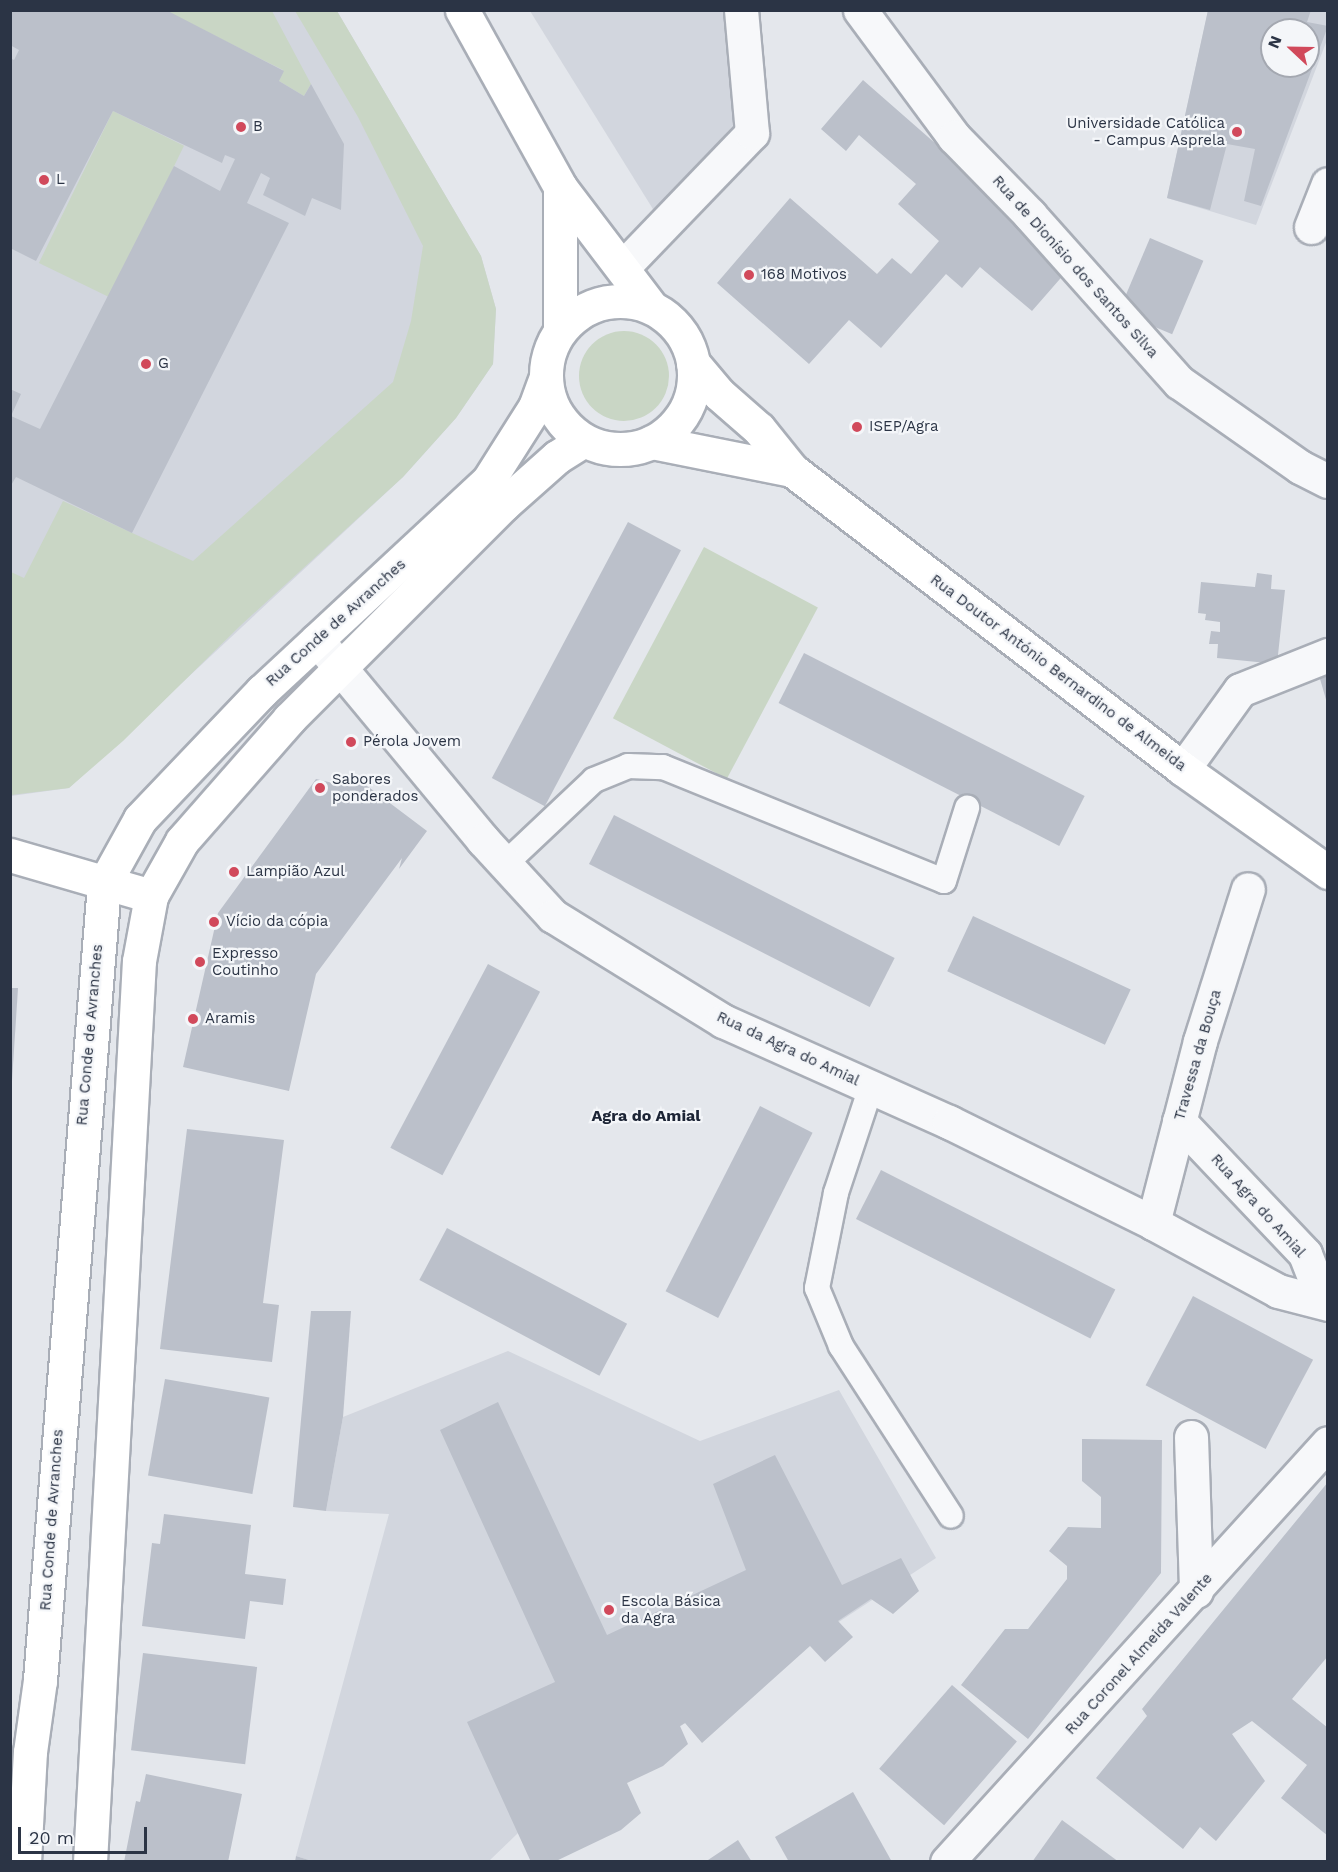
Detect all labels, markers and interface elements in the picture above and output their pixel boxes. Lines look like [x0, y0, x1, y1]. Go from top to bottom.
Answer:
north arrow [1260, 18, 1320, 78]
text: N [1264, 33, 1286, 51]
place label: Universidade Católica - Campus Asprela [1067, 114, 1225, 149]
place label: B [253, 118, 263, 136]
marker: B [234, 120, 248, 134]
marker: Universidade Católica - Campus Asprela [1230, 125, 1244, 139]
place label: L [56, 171, 65, 189]
street label: Rua de Dionísio dos Santos Silva [988, 172, 1162, 362]
marker: L [37, 173, 51, 187]
place label: 168 Motivos [761, 266, 847, 284]
marker: 168 Motivos [742, 268, 756, 282]
place label: G [158, 355, 169, 373]
marker: G [139, 357, 153, 371]
place label: ISEP/Agra [869, 418, 938, 436]
marker: ISEP/Agra [850, 420, 864, 434]
street label: Rua Conde de Avranches [262, 555, 410, 691]
street label: Rua Doutor António Bernardino de Almeida [926, 570, 1190, 776]
place label: Pérola Jovem [363, 733, 462, 751]
marker: Pérola Jovem [344, 735, 358, 749]
place label: Sabores ponderados [332, 770, 418, 805]
marker: Sabores ponderados [313, 781, 327, 795]
place label: Lampião Azul [246, 863, 346, 881]
marker: Lampião Azul [227, 865, 241, 879]
place label: Vício da cópia [226, 913, 329, 931]
marker: Vício da cópia [207, 915, 221, 929]
street label: Rua Conde de Avranches [73, 943, 107, 1127]
place label: Expresso Coutinho [212, 944, 278, 979]
marker: Expresso Coutinho [193, 955, 207, 969]
street label: Travessa da Bouça [1171, 987, 1225, 1123]
street label: Rua da Agra do Amial [713, 1007, 863, 1091]
place label: Aramis [205, 1010, 255, 1028]
marker: Aramis [186, 1012, 200, 1026]
district label: Agra do Amial [591, 1106, 701, 1126]
street label: Rua Agra do Amial [1206, 1150, 1310, 1262]
street label: Rua Conde de Avranches [37, 1428, 67, 1612]
street label: Rua Coronel Almeida Valente [1061, 1569, 1217, 1739]
place label: Escola Básica da Agra [621, 1592, 721, 1627]
marker: Escola Básica da Agra [602, 1603, 616, 1617]
scale bar [21, 1815, 150, 1853]
text: 20 m [29, 1827, 74, 1848]

